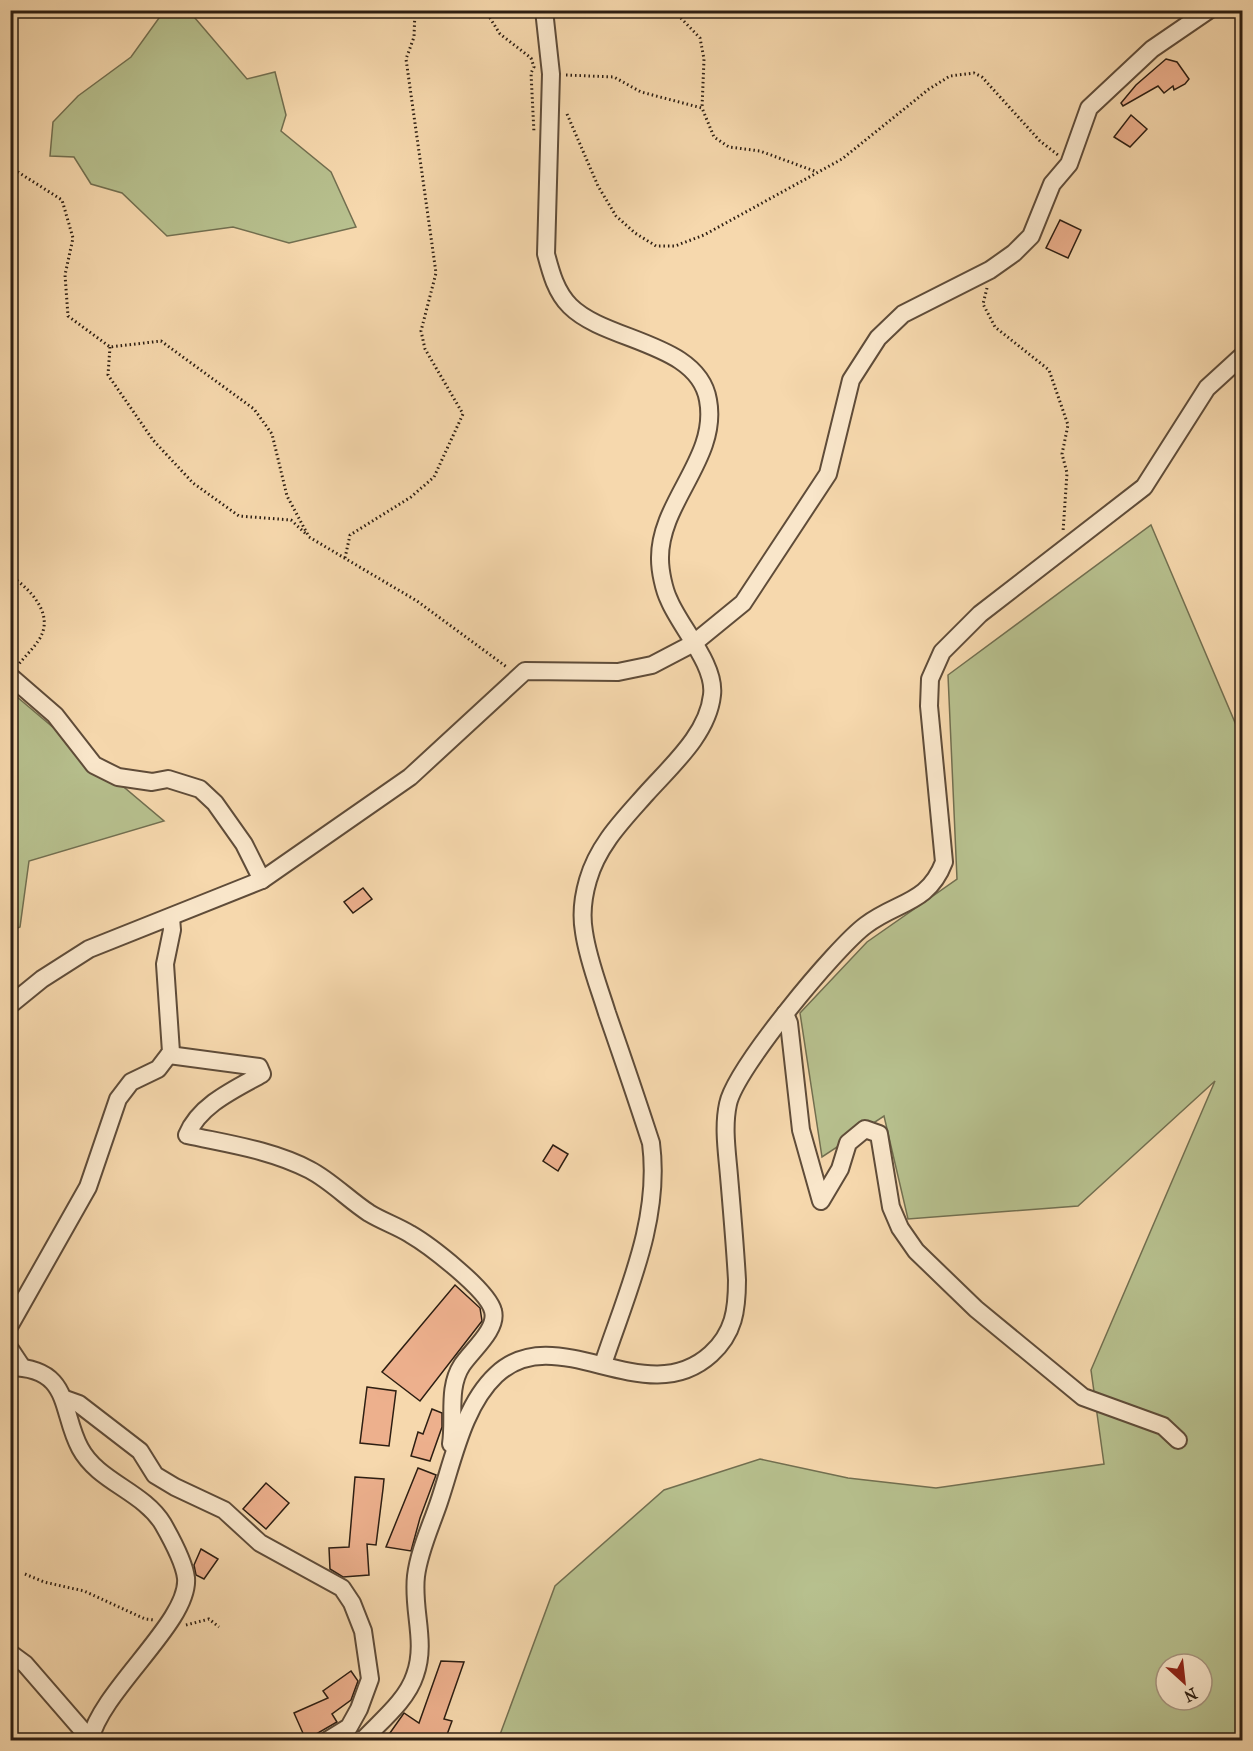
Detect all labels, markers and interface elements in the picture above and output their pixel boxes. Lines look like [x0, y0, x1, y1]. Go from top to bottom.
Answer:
north arrow [1154, 1652, 1214, 1712]
text: N [1180, 1684, 1200, 1707]

